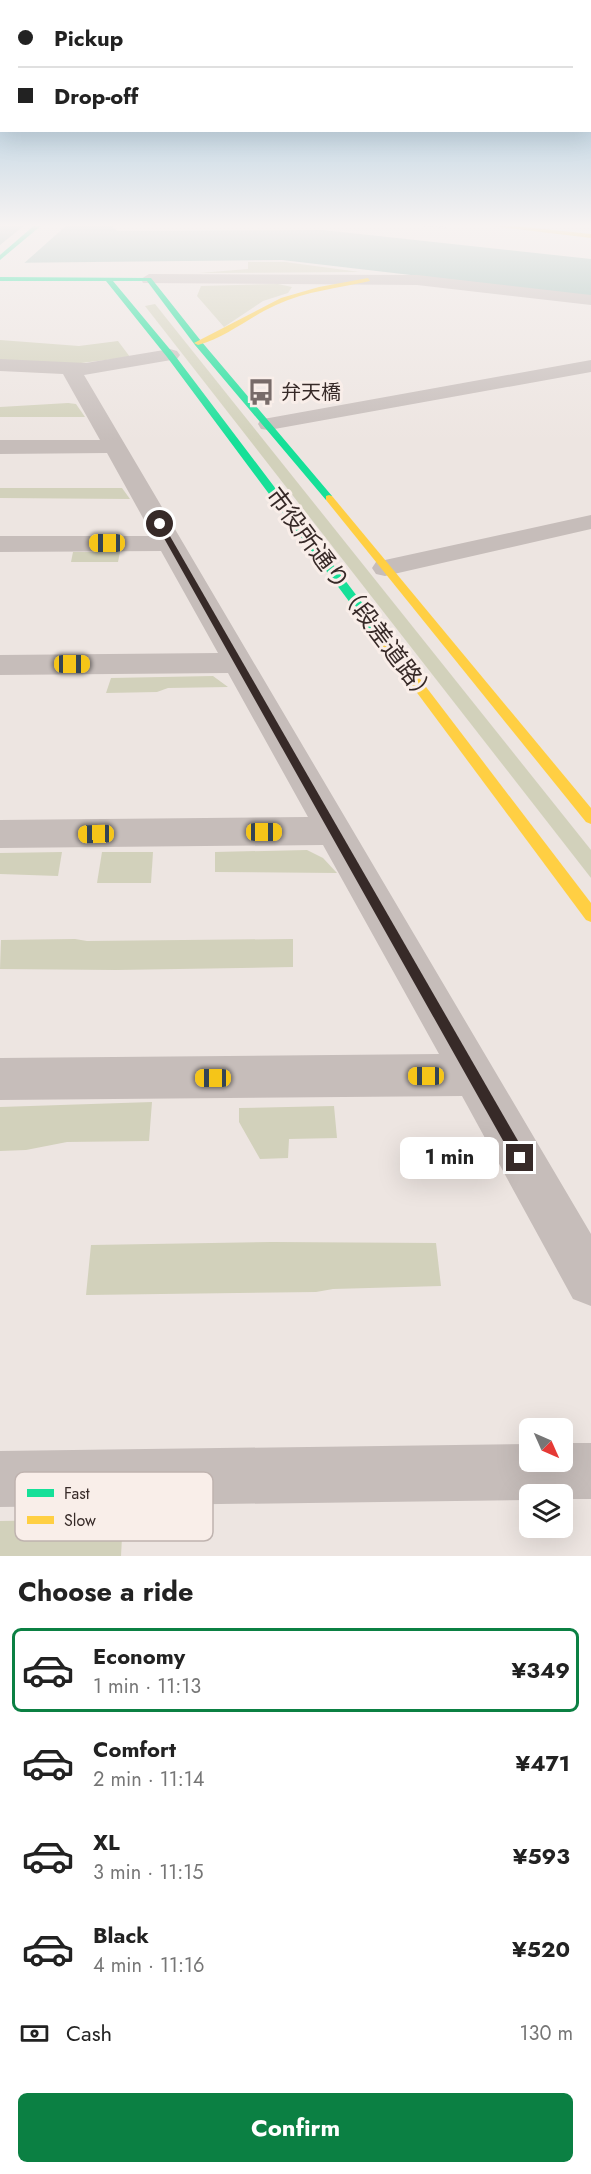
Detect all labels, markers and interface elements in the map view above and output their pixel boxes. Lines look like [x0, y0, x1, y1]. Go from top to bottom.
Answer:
text: Pickup [54, 22, 123, 54]
text: Drop-off [54, 80, 138, 112]
bus stop icon: 弁天橋 [246, 377, 276, 407]
place label: 弁天橋 [281, 378, 341, 407]
street label: 市役所通り（段差道路） [258, 480, 445, 712]
route start [146, 510, 173, 537]
car [89, 534, 125, 552]
car [54, 655, 90, 673]
car [246, 823, 282, 841]
car [78, 825, 114, 843]
car [408, 1067, 444, 1085]
car [195, 1069, 231, 1087]
callout: 1 min [400, 1137, 499, 1179]
text: 1 min [425, 1143, 474, 1172]
route end [506, 1144, 533, 1171]
north arrow [519, 1418, 573, 1472]
map controls [519, 1418, 573, 1538]
legend [15, 1472, 213, 1541]
text: Fast [64, 1482, 90, 1505]
button: layers [519, 1484, 573, 1538]
text: Slow [64, 1509, 96, 1532]
text: Choose a ride [18, 1572, 193, 1611]
text: Economy [93, 1640, 185, 1672]
icon: car [21, 1643, 75, 1697]
text: ¥349 [512, 1654, 570, 1686]
text: 1 min · 11:13 [93, 1672, 201, 1701]
text: Comfort [93, 1733, 176, 1765]
icon: car [21, 1736, 75, 1790]
text: ¥471 [515, 1747, 570, 1779]
text: 2 min · 11:14 [93, 1765, 204, 1794]
text: XL [93, 1826, 120, 1858]
icon: car [21, 1829, 75, 1883]
text: ¥593 [513, 1840, 570, 1872]
text: 3 min · 11:15 [93, 1858, 204, 1887]
text: Black [93, 1919, 149, 1951]
icon: car [21, 1922, 75, 1976]
text: ¥520 [512, 1933, 570, 1965]
text: 4 min · 11:16 [93, 1951, 204, 1980]
icon: cash [18, 2017, 51, 2050]
text: Cash [66, 2017, 112, 2049]
text: 130 m [519, 2019, 573, 2048]
button: Confirm [18, 2093, 573, 2162]

